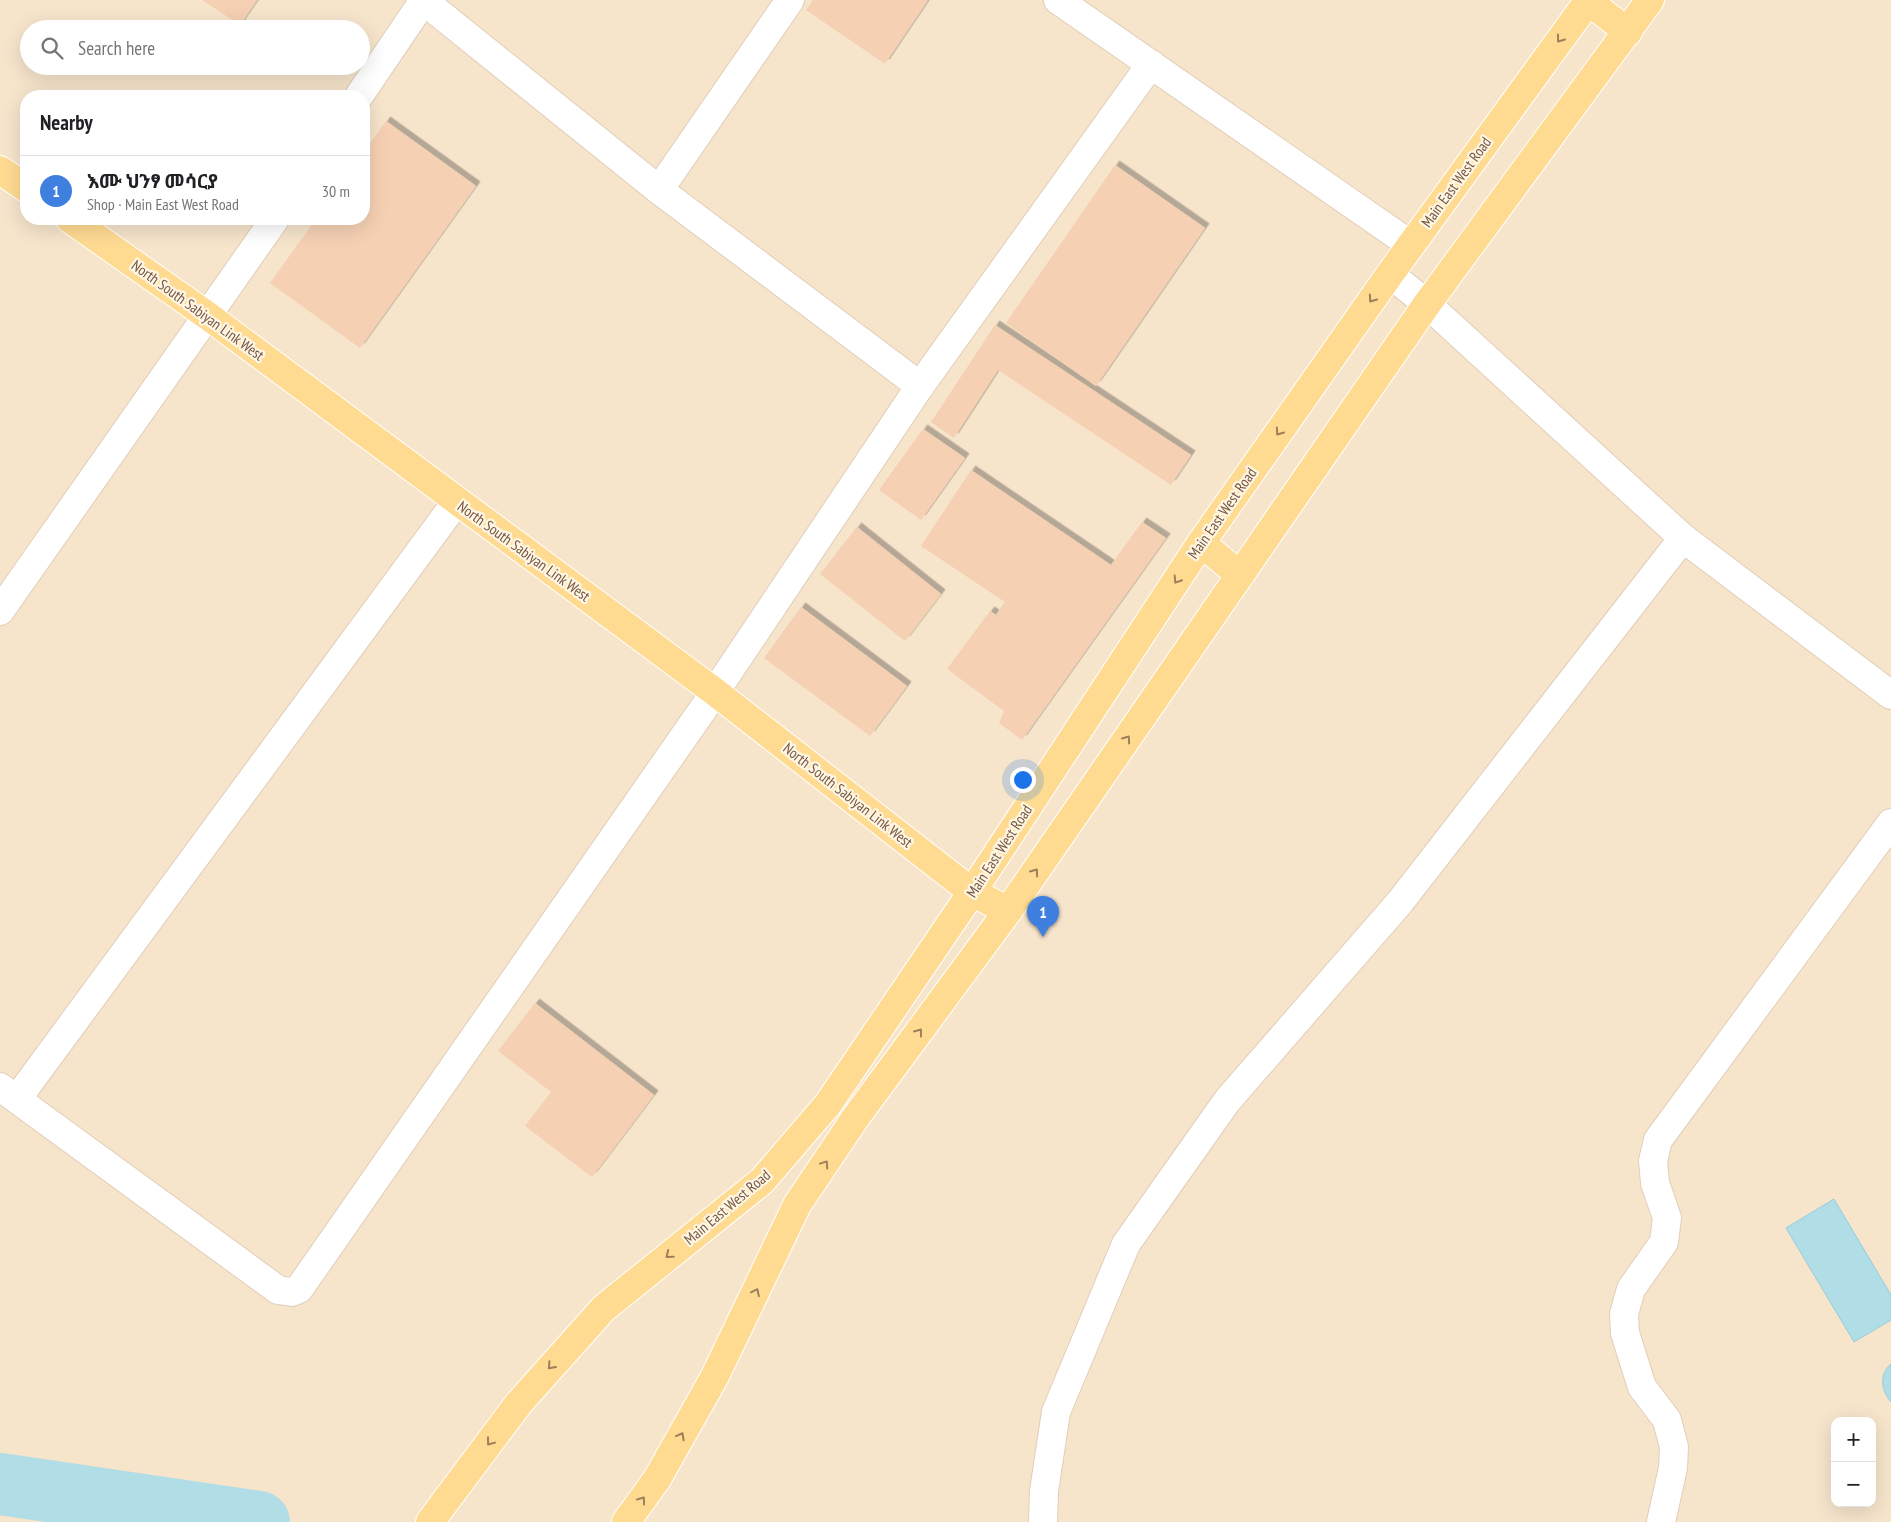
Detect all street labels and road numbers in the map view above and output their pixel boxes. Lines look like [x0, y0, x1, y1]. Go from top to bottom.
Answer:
street label: Main East West Road [1417, 133, 1495, 231]
street label: North South Sabiyan Link West [128, 256, 268, 364]
street label: Main East West Road [1184, 464, 1260, 562]
street label: North South Sabiyan Link West [454, 497, 594, 605]
street label: North South Sabiyan Link West [779, 738, 917, 852]
street label: Main East West Road [962, 801, 1036, 901]
street label: Main East West Road [680, 1165, 774, 1249]

